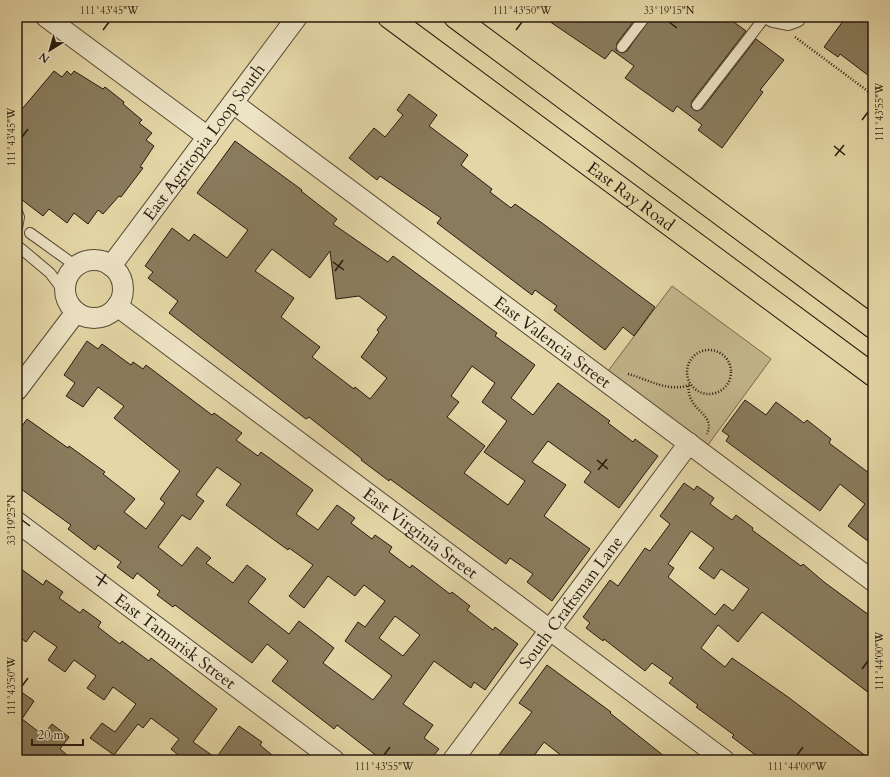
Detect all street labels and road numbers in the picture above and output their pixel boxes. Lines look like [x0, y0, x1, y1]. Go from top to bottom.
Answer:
street label: East Agritopia Loop South [138, 58, 271, 225]
street label: East Ray Road [582, 156, 679, 236]
street label: East Valencia Street [489, 291, 616, 394]
street label: East Virginia Street [358, 483, 483, 585]
street label: South Craftsman Lane [514, 531, 628, 673]
street label: East Tamarisk Street [110, 588, 241, 695]

